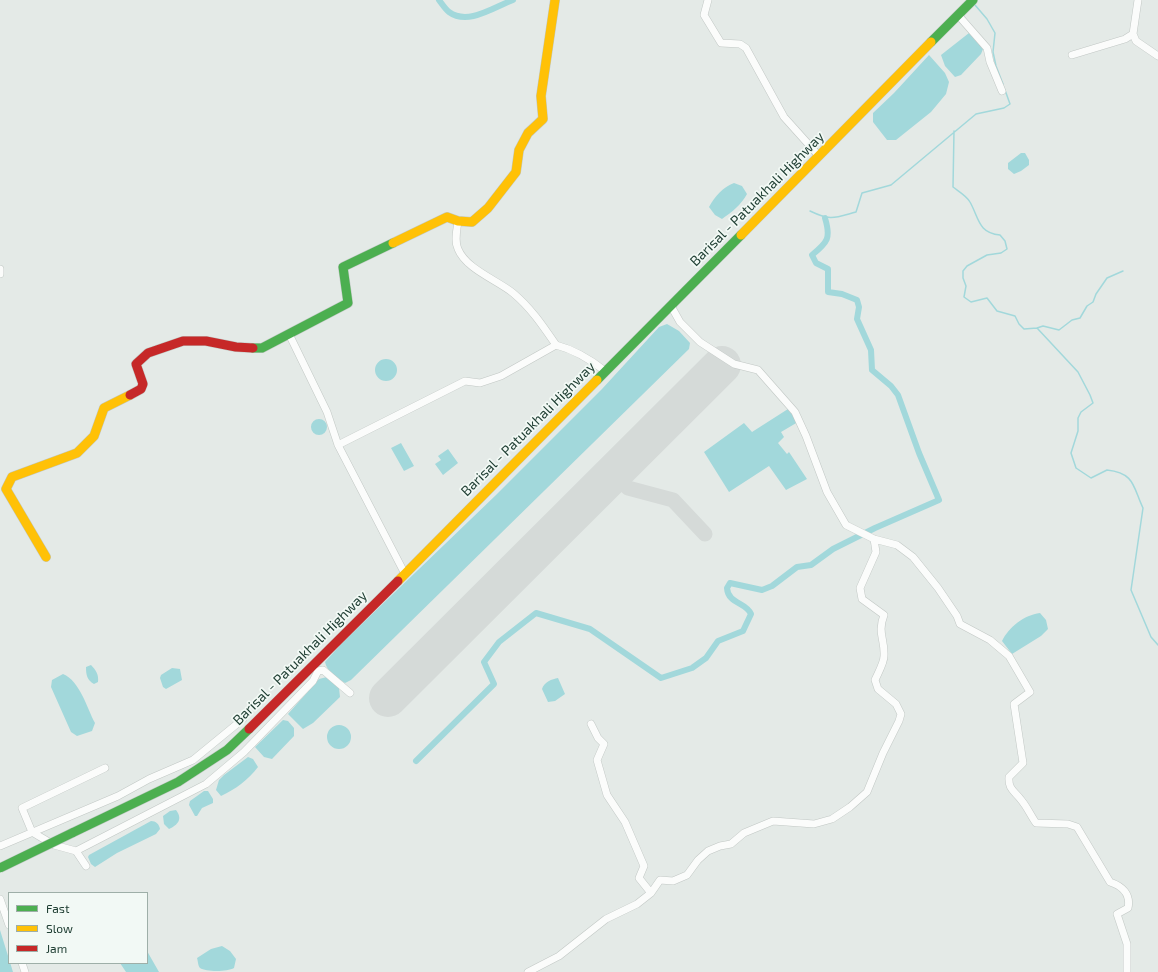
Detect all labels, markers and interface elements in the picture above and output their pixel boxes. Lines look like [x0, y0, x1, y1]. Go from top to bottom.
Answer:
street label: Barisal - Patuakhali Highway [686, 128, 828, 270]
street label: Barisal - Patuakhali Highway [457, 358, 599, 500]
street label: Barisal - Patuakhali Highway [229, 587, 371, 729]
legend [8, 892, 148, 964]
text: Fast [46, 901, 69, 915]
text: Slow [46, 921, 73, 935]
text: Jam [46, 941, 67, 955]

